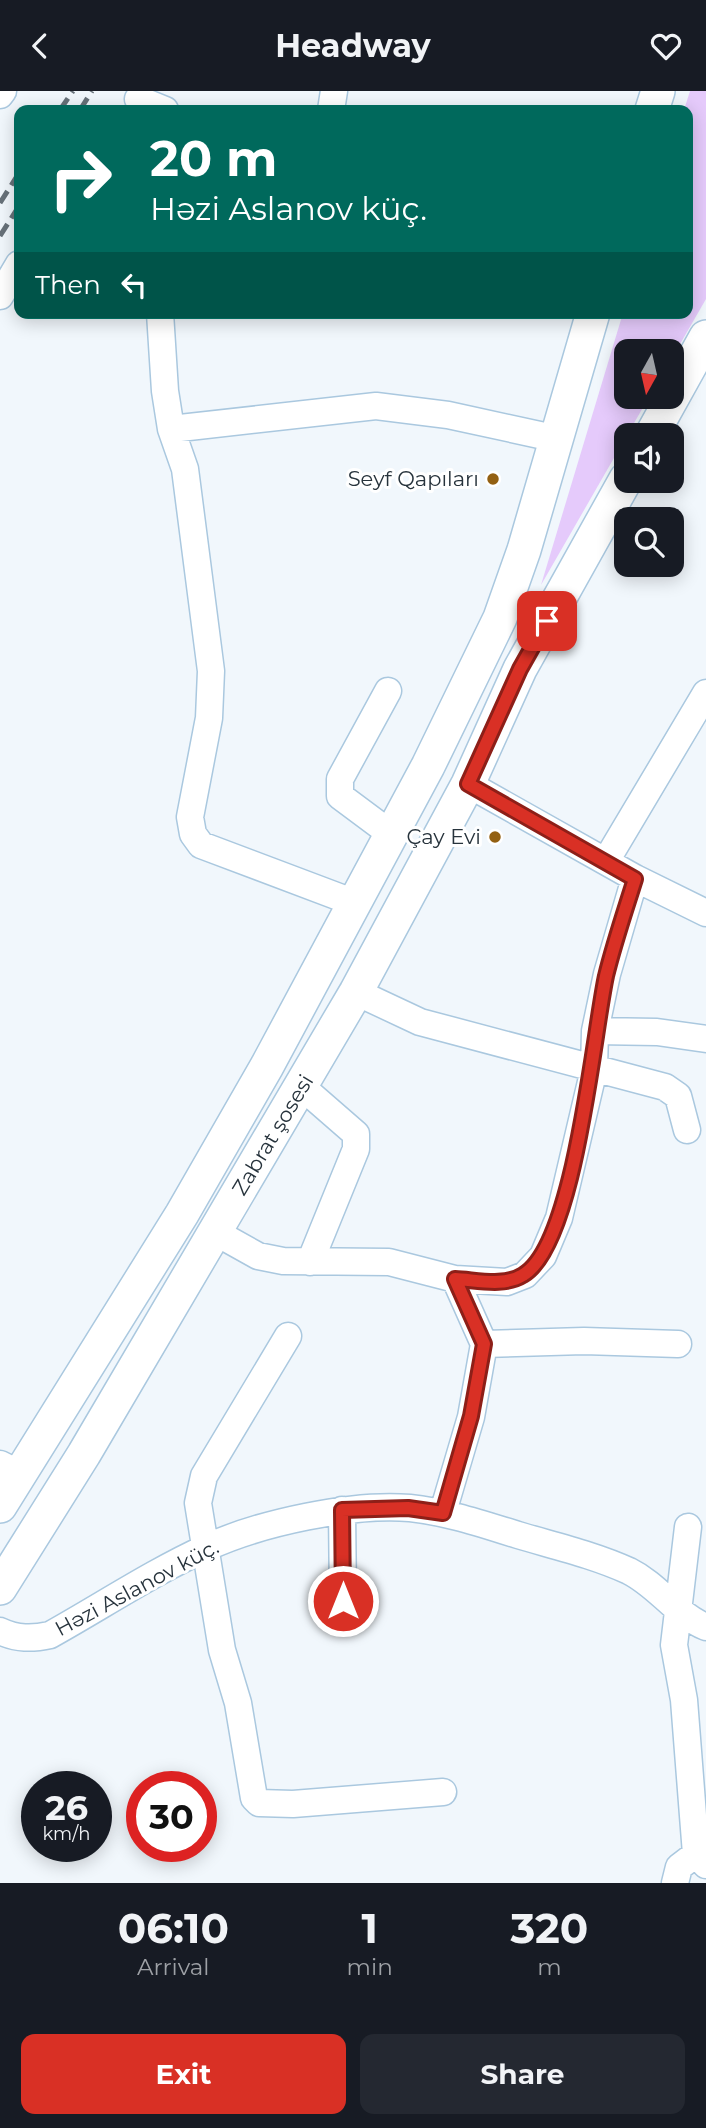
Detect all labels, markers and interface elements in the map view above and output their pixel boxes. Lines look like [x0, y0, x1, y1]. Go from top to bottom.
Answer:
text: Headway [275, 26, 431, 65]
icon: back [21, 27, 59, 65]
icon: heart [647, 27, 685, 65]
text: 20 m [150, 129, 277, 188]
icon: right [35, 133, 126, 224]
text: Həzi Aslanov küç. [150, 189, 427, 228]
icon: left [115, 266, 153, 304]
text: Then [35, 269, 101, 301]
north arrow [614, 339, 684, 409]
map controls [614, 339, 684, 577]
button: sound [614, 423, 684, 493]
place label: Seyf Qapıları [348, 466, 479, 491]
marker: Seyf Qapıları [485, 471, 501, 487]
button: search [614, 507, 684, 577]
pin [517, 591, 577, 651]
icon: arrive [528, 602, 566, 640]
place label: Çay Evi [407, 824, 481, 849]
marker: Çay Evi [487, 829, 503, 845]
street label: Zabrat şosesi [227, 1070, 318, 1200]
street label: Həzi Aslanov küç. [51, 1534, 223, 1641]
position arrow [306, 1564, 380, 1638]
speed limit sign: 30 [126, 1771, 217, 1862]
text: 26 [45, 1786, 88, 1829]
text: km/h [42, 1823, 91, 1845]
text: 06:10 [118, 1902, 229, 1954]
text: 1 [361, 1902, 378, 1954]
text: 320 [510, 1902, 588, 1954]
text: Arrival [137, 1953, 210, 1981]
text: min [347, 1953, 393, 1981]
text: m [537, 1953, 562, 1981]
button: Exit [21, 2034, 346, 2114]
button: Share [360, 2034, 685, 2114]

